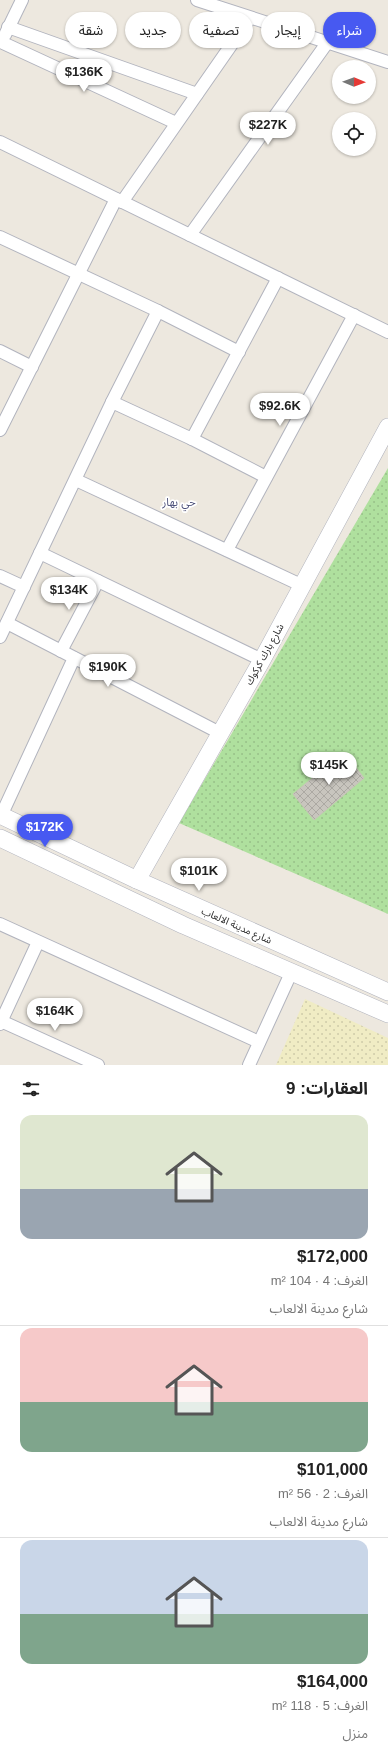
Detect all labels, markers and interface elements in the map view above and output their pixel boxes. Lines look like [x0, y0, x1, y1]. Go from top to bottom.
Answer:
chip: شقة [65, 12, 117, 48]
chip: جديد [125, 12, 181, 48]
chip: تصفية [189, 12, 253, 48]
chip: إيجار [261, 12, 315, 48]
chip: شراء [323, 12, 376, 48]
pin: $136K [56, 59, 112, 93]
north arrow [332, 60, 376, 104]
map controls [332, 60, 376, 156]
text: $136K [65, 64, 103, 79]
pin: $227K [240, 112, 296, 146]
button: locate [332, 112, 376, 156]
text: $227K [249, 117, 287, 132]
pin: $92.6K [247, 393, 313, 427]
text: $92.6K [259, 398, 301, 413]
district label: حي بهار [161, 496, 196, 512]
pin: $134K [41, 577, 97, 611]
text: $134K [50, 582, 88, 597]
street label: شارع بارك كركوك [243, 622, 288, 688]
pin: $190K [80, 654, 136, 688]
text: $190K [89, 659, 127, 674]
pin: $145K [301, 752, 357, 786]
text: $145K [310, 757, 348, 772]
pin: $172K [17, 814, 73, 848]
text: $172K [26, 819, 64, 834]
pin: $101K [171, 858, 227, 892]
text: $101K [180, 863, 218, 878]
street label: شارع مدينة الالعاب [199, 905, 274, 948]
pin: $164K [27, 998, 83, 1032]
text: $164K [36, 1003, 74, 1018]
icon: filters [20, 1078, 42, 1100]
text: العقارات: 9 [286, 1079, 368, 1098]
icon: home [158, 1141, 230, 1213]
text: $172,000 [297, 1247, 368, 1266]
text: الغرف: 4 · 104 m² [271, 1273, 368, 1288]
text: شارع مدينة الالعاب [270, 1301, 368, 1316]
icon: home [158, 1354, 230, 1426]
text: $101,000 [297, 1460, 368, 1479]
text: الغرف: 2 · 56 m² [278, 1486, 368, 1501]
text: شارع مدينة الالعاب [270, 1514, 368, 1529]
icon: home [158, 1566, 230, 1638]
text: $164,000 [297, 1672, 368, 1691]
text: الغرف: 5 · 118 m² [272, 1698, 368, 1713]
text: منزل [343, 1726, 368, 1741]

